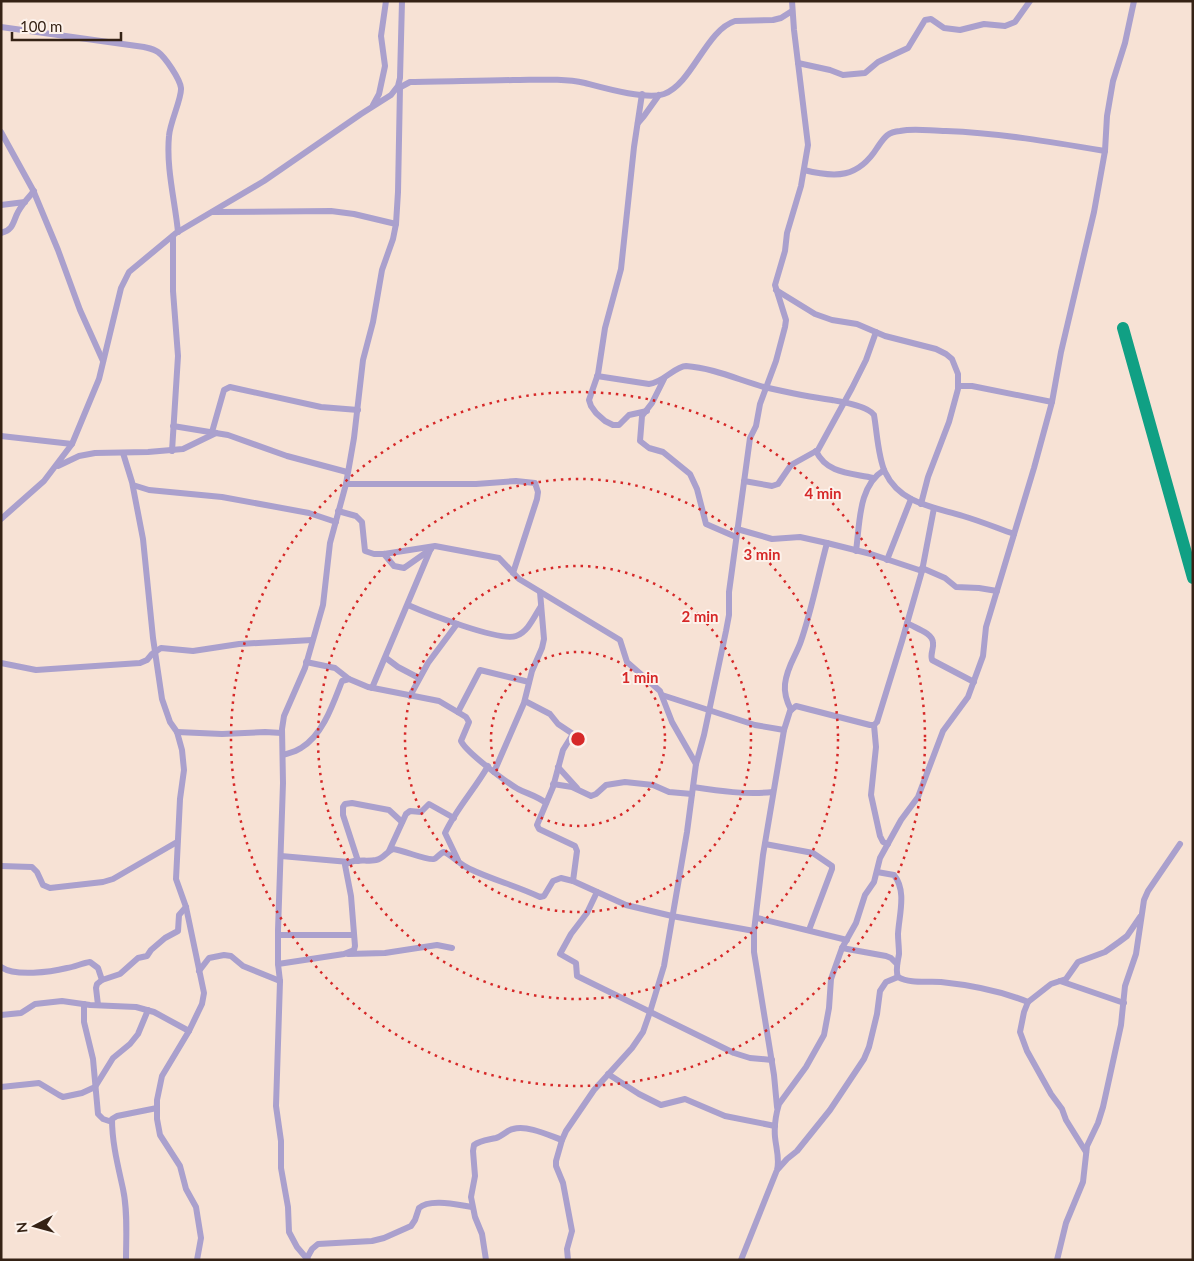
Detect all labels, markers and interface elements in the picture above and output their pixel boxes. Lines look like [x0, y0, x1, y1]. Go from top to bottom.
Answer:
scale bar [12, 10, 121, 42]
text: 100 m [20, 17, 62, 35]
text: 4 min [804, 484, 842, 502]
text: 3 min [743, 545, 781, 563]
text: 2 min [681, 607, 719, 625]
text: 1 min [621, 668, 659, 686]
centre of rings [569, 730, 587, 748]
north arrow [10, 1201, 60, 1251]
text: N [13, 1221, 31, 1234]

